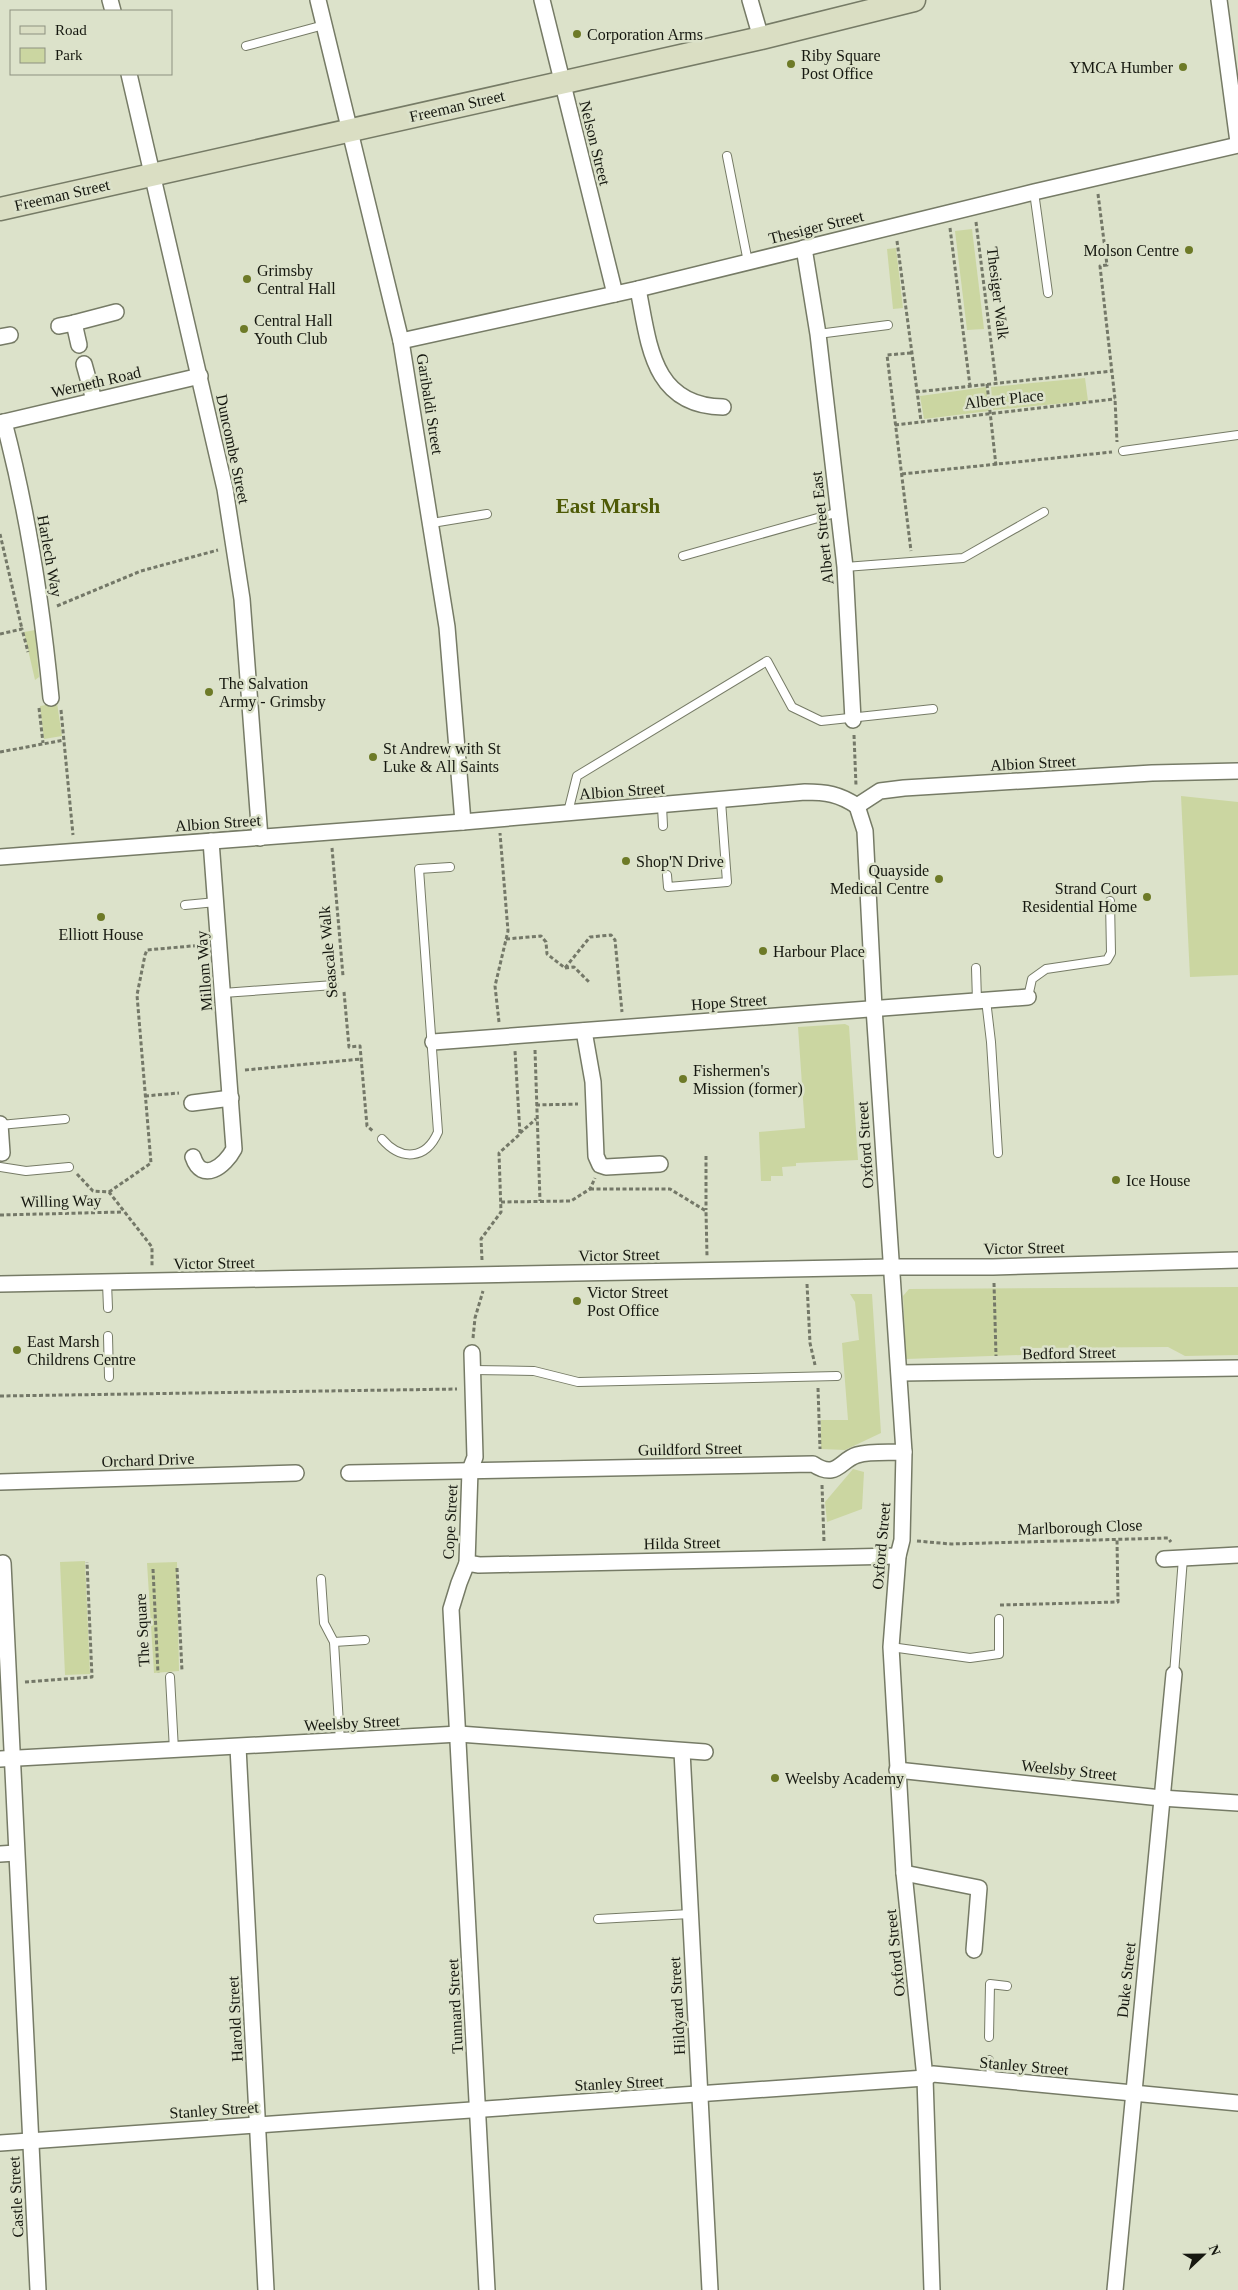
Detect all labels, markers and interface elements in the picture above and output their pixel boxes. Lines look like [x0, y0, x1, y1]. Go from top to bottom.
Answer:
legend [10, 10, 172, 75]
text: Road [55, 22, 87, 38]
place label: Corporation Arms [587, 26, 703, 44]
marker: Corporation Arms [571, 28, 583, 40]
text: Park [55, 47, 83, 63]
place label: Riby Square Post Office [801, 47, 881, 82]
marker: Riby Square Post Office [785, 58, 797, 70]
place label: YMCA Humber [1069, 59, 1174, 76]
marker: YMCA Humber [1177, 61, 1189, 73]
street label: Freeman Street [408, 87, 507, 125]
street label: Nelson Street [576, 99, 614, 188]
street label: Freeman Street [13, 176, 112, 214]
street label: Thesiger Street [767, 207, 866, 248]
place label: Molson Centre [1083, 242, 1179, 259]
marker: Molson Centre [1183, 244, 1195, 256]
street label: Thesiger Walk [983, 246, 1012, 340]
place label: Grimsby Central Hall [257, 262, 336, 297]
marker: Grimsby Central Hall [241, 273, 253, 285]
place label: Central Hall Youth Club [254, 312, 333, 347]
marker: Central Hall Youth Club [238, 323, 250, 335]
street label: Garibaldi Street [414, 352, 446, 456]
street label: Werneth Road [49, 363, 143, 401]
street label: Albert Place [964, 386, 1044, 412]
street label: Duncombe Street [213, 393, 253, 506]
street label: Albert Street East [808, 470, 836, 585]
district label: East Marsh [556, 494, 661, 518]
street label: Harlech Way [33, 514, 66, 599]
place label: The Salvation Army - Grimsby [219, 675, 326, 711]
marker: The Salvation Army - Grimsby [203, 686, 215, 698]
place label: St Andrew with St Luke & All Saints [383, 740, 501, 775]
marker: St Andrew with St Luke & All Saints [367, 751, 379, 763]
street label: Albion Street [990, 752, 1077, 774]
street label: Albion Street [579, 779, 666, 802]
street label: Albion Street [175, 811, 262, 834]
place label: Shop'N Drive [636, 853, 724, 871]
marker: Shop'N Drive [620, 855, 632, 867]
place label: Quayside Medical Centre [830, 862, 929, 897]
marker: Quayside Medical Centre [933, 873, 945, 885]
place label: Strand Court Residential Home [1022, 880, 1138, 915]
marker: Strand Court Residential Home [1141, 891, 1153, 903]
street label: Seascale Walk [316, 905, 340, 999]
marker: Elliott House [95, 911, 107, 923]
place label: Elliott House [59, 926, 143, 943]
street label: Millom Way [193, 930, 216, 1012]
place label: Harbour Place [773, 943, 865, 960]
marker: Harbour Place [757, 945, 769, 957]
street label: Hope Street [691, 991, 768, 1014]
place label: Fishermen's Mission (former) [693, 1062, 803, 1098]
marker: Fishermen's Mission (former) [677, 1073, 689, 1085]
street label: Oxford Street [853, 1100, 877, 1189]
place label: Ice House [1126, 1172, 1190, 1189]
marker: Ice House [1110, 1174, 1122, 1186]
street label: Willing Way [20, 1192, 102, 1211]
street label: Victor Street [983, 1239, 1065, 1257]
street label: Victor Street [578, 1246, 660, 1264]
street label: Victor Street [173, 1254, 255, 1272]
place label: Victor Street Post Office [587, 1284, 669, 1319]
marker: Victor Street Post Office [571, 1295, 583, 1307]
place label: East Marsh Childrens Centre [27, 1333, 136, 1368]
marker: East Marsh Childrens Centre [11, 1344, 23, 1356]
street label: Bedford Street [1022, 1344, 1117, 1362]
street label: Guildford Street [638, 1440, 743, 1458]
street label: Orchard Drive [101, 1450, 195, 1470]
street label: Cope Street [440, 1484, 461, 1560]
street label: Oxford Street [869, 1501, 893, 1590]
street label: Marlborough Close [1017, 1516, 1143, 1539]
street label: Hilda Street [643, 1534, 721, 1552]
street label: The Square [132, 1593, 153, 1667]
street label: Weelsby Street [304, 1712, 401, 1735]
street label: Weelsby Street [1020, 1757, 1118, 1785]
place label: Weelsby Academy [785, 1770, 904, 1788]
marker: Weelsby Academy [769, 1772, 781, 1784]
street label: Oxford Street [882, 1908, 908, 1997]
street label: Duke Street [1114, 1941, 1138, 2019]
street label: Hildyard Street [666, 1956, 689, 2055]
street label: Tunnard Street [444, 1958, 466, 2054]
street label: Harold Street [224, 1975, 246, 2062]
street label: Stanley Street [979, 2054, 1070, 2079]
street label: Stanley Street [574, 2072, 665, 2095]
street label: Stanley Street [169, 2098, 260, 2123]
street label: Castle Street [5, 2155, 27, 2238]
north arrow [1178, 2230, 1228, 2280]
text: N [1206, 2243, 1223, 2258]

